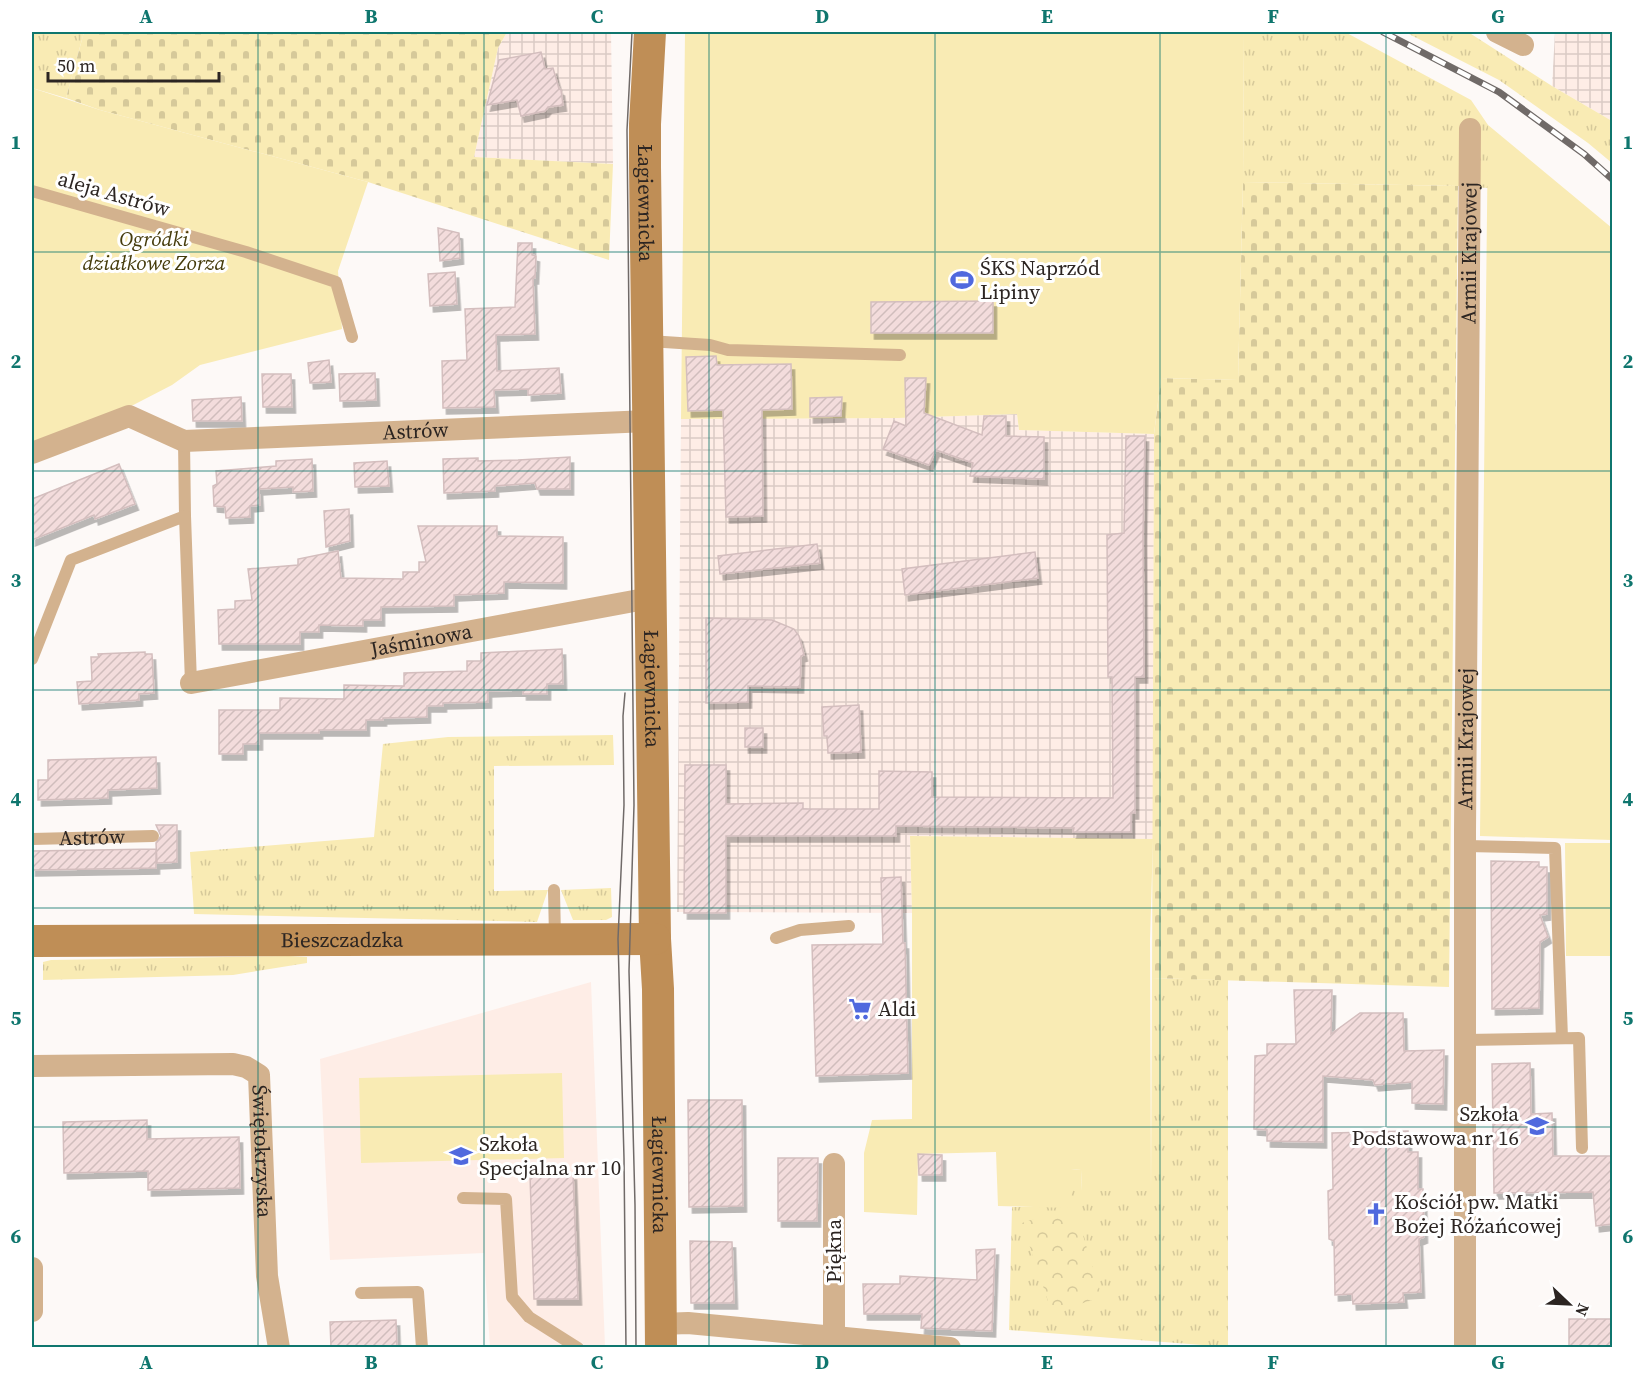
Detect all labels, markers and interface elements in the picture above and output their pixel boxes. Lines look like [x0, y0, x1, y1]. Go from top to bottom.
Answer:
text: A [139, 2, 153, 30]
text: B [364, 2, 378, 30]
text: C [591, 2, 603, 30]
text: D [815, 2, 829, 30]
text: E [1041, 2, 1053, 30]
text: F [1267, 2, 1279, 30]
text: G [1491, 2, 1505, 30]
scale bar [48, 45, 219, 83]
text: 50 m [57, 53, 95, 78]
text: 1 [11, 128, 21, 156]
text: 1 [1623, 128, 1633, 156]
street label: Łagiewnicka [631, 144, 661, 262]
street label: aleja Astrów [55, 164, 173, 223]
street label: Armii Krajowej [1454, 182, 1484, 324]
park label: Ogródki działkowe Zorza [83, 224, 225, 277]
place label: ŚKS Naprzód Lipiny [980, 253, 1100, 306]
sports icon: ŚKS Naprzód Lipiny [949, 267, 975, 293]
text: 2 [11, 347, 22, 375]
text: 2 [1623, 347, 1634, 375]
street label: Astrów [382, 415, 449, 446]
text: 3 [11, 566, 22, 594]
text: 3 [1623, 566, 1634, 594]
street label: Jaśminowa [367, 616, 475, 664]
street label: Łagiewnicka [637, 630, 668, 748]
street label: Armii Krajowej [1450, 668, 1480, 810]
text: 4 [11, 785, 22, 813]
text: 4 [1623, 785, 1634, 813]
street label: Astrów [59, 822, 125, 852]
street label: Bieszczadzka [280, 925, 404, 954]
place label: Aldi [878, 994, 916, 1023]
supermarket icon: Aldi [847, 996, 873, 1022]
text: 5 [11, 1004, 22, 1032]
text: 5 [1623, 1004, 1634, 1032]
street label: Świętokrzyska [245, 1084, 280, 1219]
place label: Szkoła Podstawowa nr 16 [1351, 1099, 1519, 1152]
school or university icon: Szkoła Podstawowa nr 16 [1524, 1113, 1550, 1139]
street label: Łagiewnicka [645, 1116, 675, 1234]
place label: Szkoła Specjalna nr 10 [479, 1129, 621, 1182]
school or university icon: Szkoła Specjalna nr 10 [448, 1143, 474, 1169]
place label: Kościół pw. Matki Bożej Różańcowej [1394, 1187, 1562, 1240]
church icon: Kościół pw. Matki Bożej Różańcowej [1363, 1201, 1389, 1227]
street label: Piękna [819, 1219, 848, 1283]
text: 6 [11, 1222, 22, 1250]
text: 6 [1623, 1222, 1634, 1250]
north arrow [1539, 1274, 1599, 1334]
text: N [1570, 1300, 1595, 1320]
text: A [139, 1348, 153, 1376]
text: B [364, 1348, 378, 1376]
text: C [591, 1348, 603, 1376]
text: D [815, 1348, 829, 1376]
text: E [1041, 1348, 1053, 1376]
text: F [1267, 1348, 1279, 1376]
text: G [1491, 1348, 1505, 1376]

